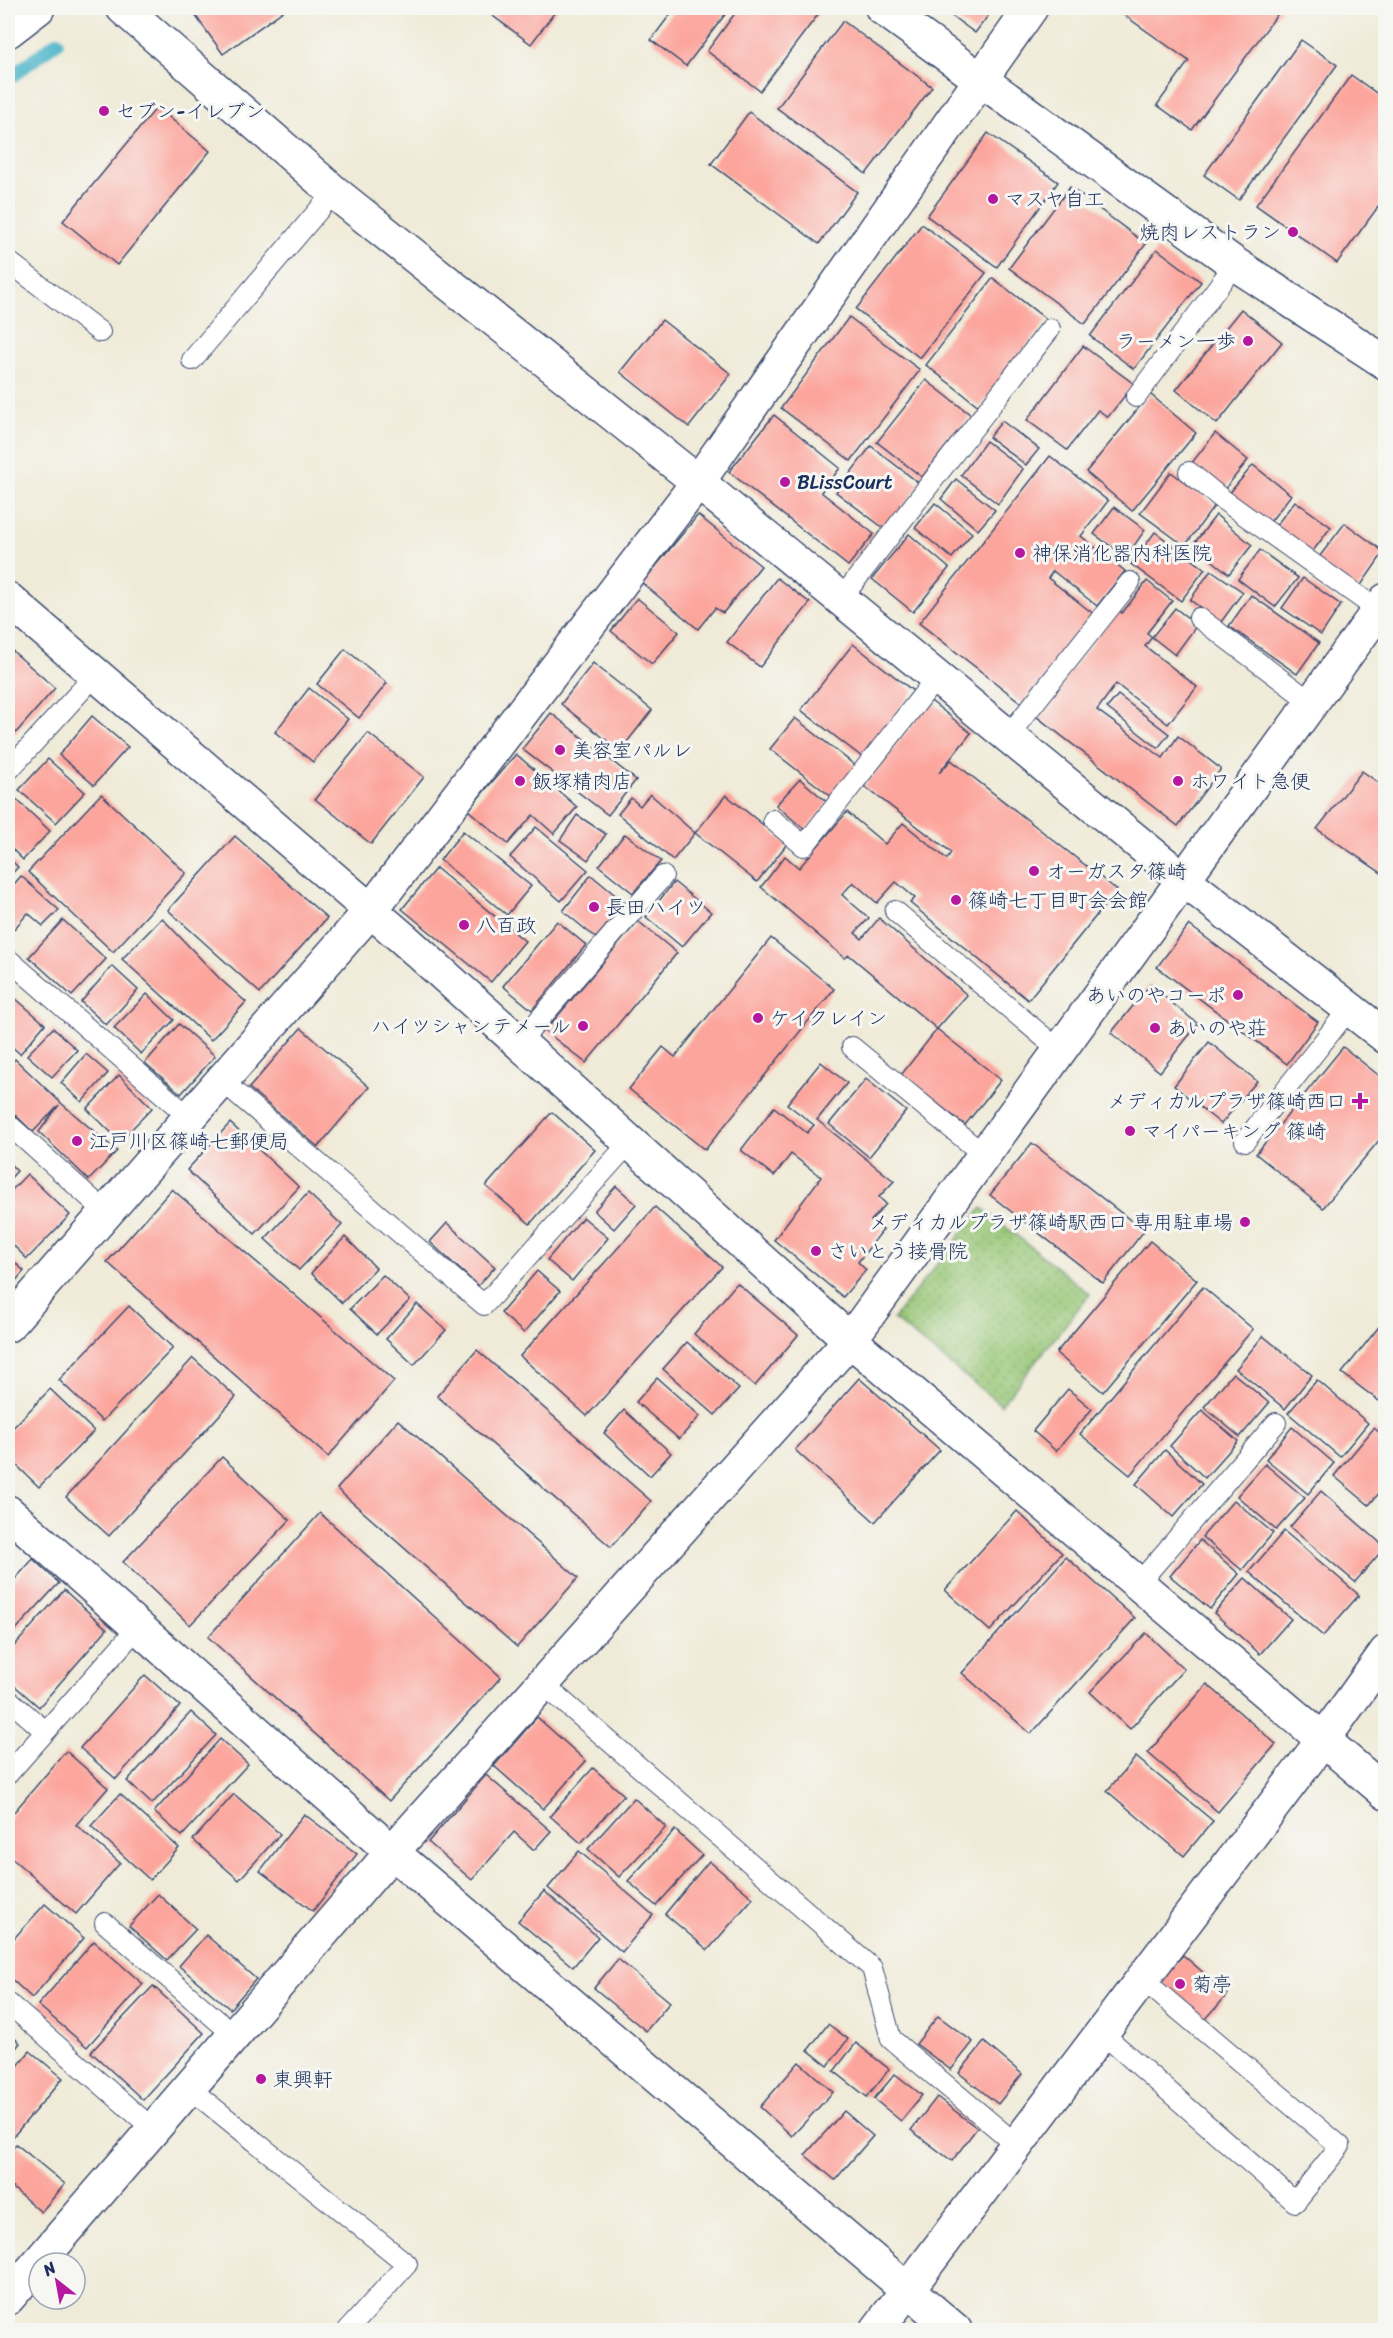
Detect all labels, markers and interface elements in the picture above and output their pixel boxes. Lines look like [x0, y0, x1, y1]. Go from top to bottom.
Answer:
place label: セブン-イレブン [116, 94, 265, 129]
marker: セブン-イレブン [97, 104, 111, 118]
place label: マスヤ自工 [1005, 182, 1105, 217]
marker: マスヤ自工 [986, 192, 1000, 206]
place label: 焼肉レストラン [1139, 215, 1281, 250]
marker: 焼肉レストラン [1286, 225, 1300, 239]
place label: ラーメン一歩 [1116, 324, 1236, 359]
marker: ラーメン一歩 [1241, 334, 1255, 348]
place label: BLissCourt [797, 465, 893, 500]
marker: BLissCourt [778, 475, 792, 489]
place label: 神保消化器内科医院 [1032, 536, 1212, 571]
marker: 神保消化器内科医院 [1013, 546, 1027, 560]
place label: 美容室パルレ [572, 733, 692, 768]
marker: 美容室パルレ [553, 743, 567, 757]
place label: 飯塚精肉店 [532, 764, 632, 799]
place label: ホワイト急便 [1190, 764, 1310, 799]
marker: 飯塚精肉店 [513, 774, 527, 788]
marker: ホワイト急便 [1171, 774, 1185, 788]
place label: オーガスタ篠崎 [1046, 854, 1187, 889]
marker: オーガスタ篠崎 [1027, 864, 1041, 878]
place label: 篠崎七丁目町会会館 [968, 883, 1148, 918]
place label: 長田ハイツ [606, 890, 706, 925]
marker: 篠崎七丁目町会会館 [949, 893, 963, 907]
marker: 長田ハイツ [587, 900, 601, 914]
place label: 八百政 [476, 908, 536, 943]
marker: 八百政 [457, 918, 471, 932]
place label: あいのやコーポ [1086, 978, 1226, 1013]
marker: あいのやコーポ [1231, 988, 1245, 1002]
place label: ケイクレイン [770, 1001, 887, 1036]
place label: ハイツシャンテメール [371, 1009, 571, 1044]
marker: ケイクレイン [751, 1011, 765, 1025]
place label: あいのや荘 [1167, 1011, 1267, 1046]
marker: ハイツシャンテメール [576, 1019, 590, 1033]
marker: あいのや荘 [1148, 1021, 1162, 1035]
place label: メディカルプラザ篠崎西口 [1107, 1084, 1346, 1119]
marker: メディカルプラザ篠崎西口 [1351, 1092, 1369, 1110]
place label: マイパーキング 篠崎 [1142, 1114, 1326, 1149]
place label: 江戸川区篠崎七郵便局 [89, 1124, 289, 1159]
marker: マイパーキング 篠崎 [1123, 1124, 1137, 1138]
marker: 江戸川区篠崎七郵便局 [70, 1134, 84, 1148]
place label: メディカルプラザ篠崎駅西口 専用駐車場 [869, 1205, 1233, 1240]
marker: メディカルプラザ篠崎駅西口 専用駐車場 [1238, 1215, 1252, 1229]
place label: さいとう接骨院 [828, 1234, 968, 1269]
marker: さいとう接骨院 [809, 1244, 823, 1258]
place label: 菊亭 [1192, 1967, 1232, 2002]
marker: 菊亭 [1173, 1977, 1187, 1991]
place label: 東興軒 [273, 2062, 333, 2097]
marker: 東興軒 [254, 2072, 268, 2086]
north arrow [27, 2251, 87, 2311]
text: N [36, 2253, 63, 2284]

